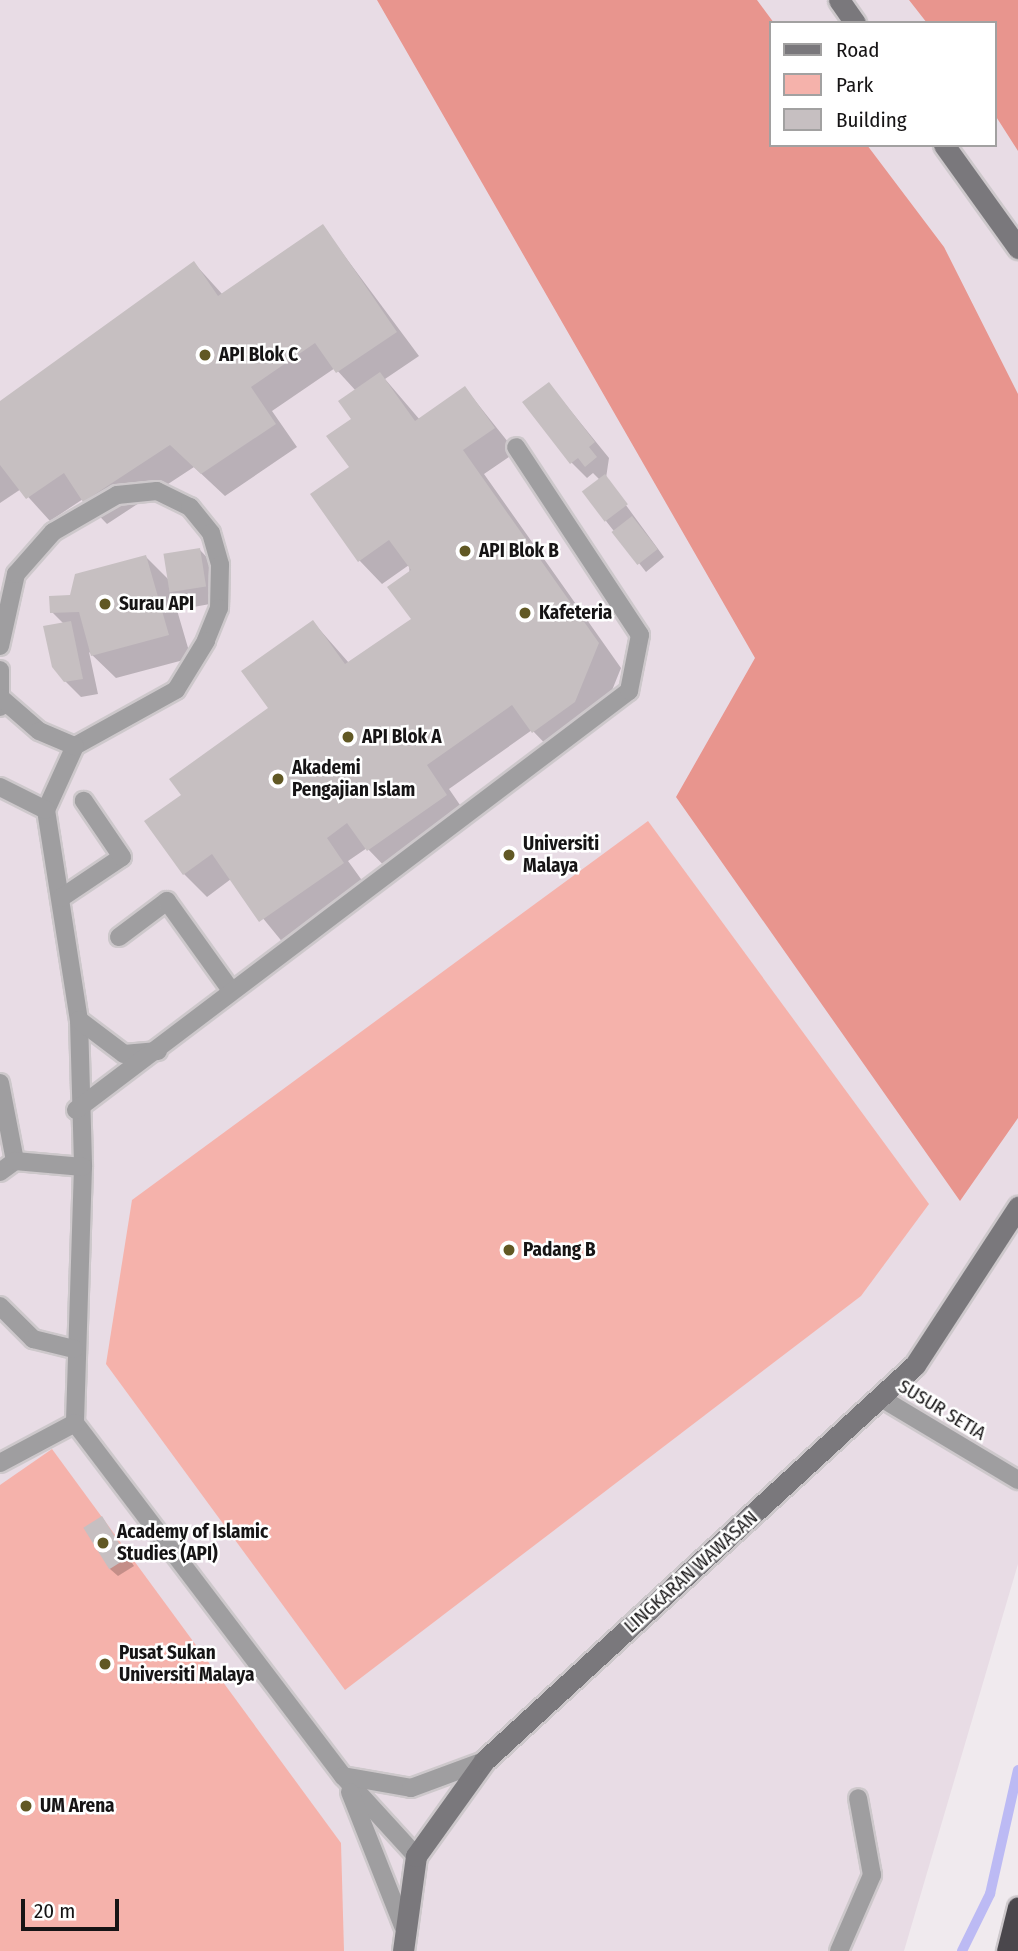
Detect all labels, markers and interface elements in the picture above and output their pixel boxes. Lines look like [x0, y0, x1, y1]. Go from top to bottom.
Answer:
legend [769, 21, 997, 147]
text: Road [836, 37, 880, 63]
text: Park [836, 72, 873, 98]
text: Building [836, 107, 907, 133]
place label: API Blok C [219, 344, 298, 366]
marker: API Blok C [197, 347, 213, 363]
place label: API Blok B [479, 540, 559, 562]
marker: API Blok B [457, 543, 473, 559]
place label: Surau API [119, 593, 194, 615]
marker: Surau API [97, 596, 113, 612]
place label: Kafeteria [539, 602, 612, 624]
marker: Kafeteria [517, 605, 533, 621]
place label: API Blok A [362, 726, 442, 748]
marker: API Blok A [340, 729, 356, 745]
place label: Akademi Pengajian Islam [292, 757, 415, 801]
marker: Akademi Pengajian Islam [270, 771, 286, 787]
place label: Universiti Malaya [523, 833, 599, 877]
marker: Universiti Malaya [501, 847, 517, 863]
place label: Padang B [523, 1239, 596, 1261]
marker: Padang B [501, 1242, 517, 1258]
street label: SUSUR SETIA [894, 1375, 990, 1445]
street label: LINGKARAN WAWASAN [620, 1506, 762, 1638]
place label: Academy of Islamic Studies (API) [117, 1521, 268, 1565]
marker: Academy of Islamic Studies (API) [95, 1535, 111, 1551]
place label: Pusat Sukan Universiti Malaya [119, 1642, 254, 1686]
marker: Pusat Sukan Universiti Malaya [97, 1656, 113, 1672]
place label: UM Arena [40, 1795, 115, 1817]
marker: UM Arena [18, 1798, 34, 1814]
scale bar [24, 1884, 122, 1928]
text: 20 m [34, 1898, 75, 1924]

